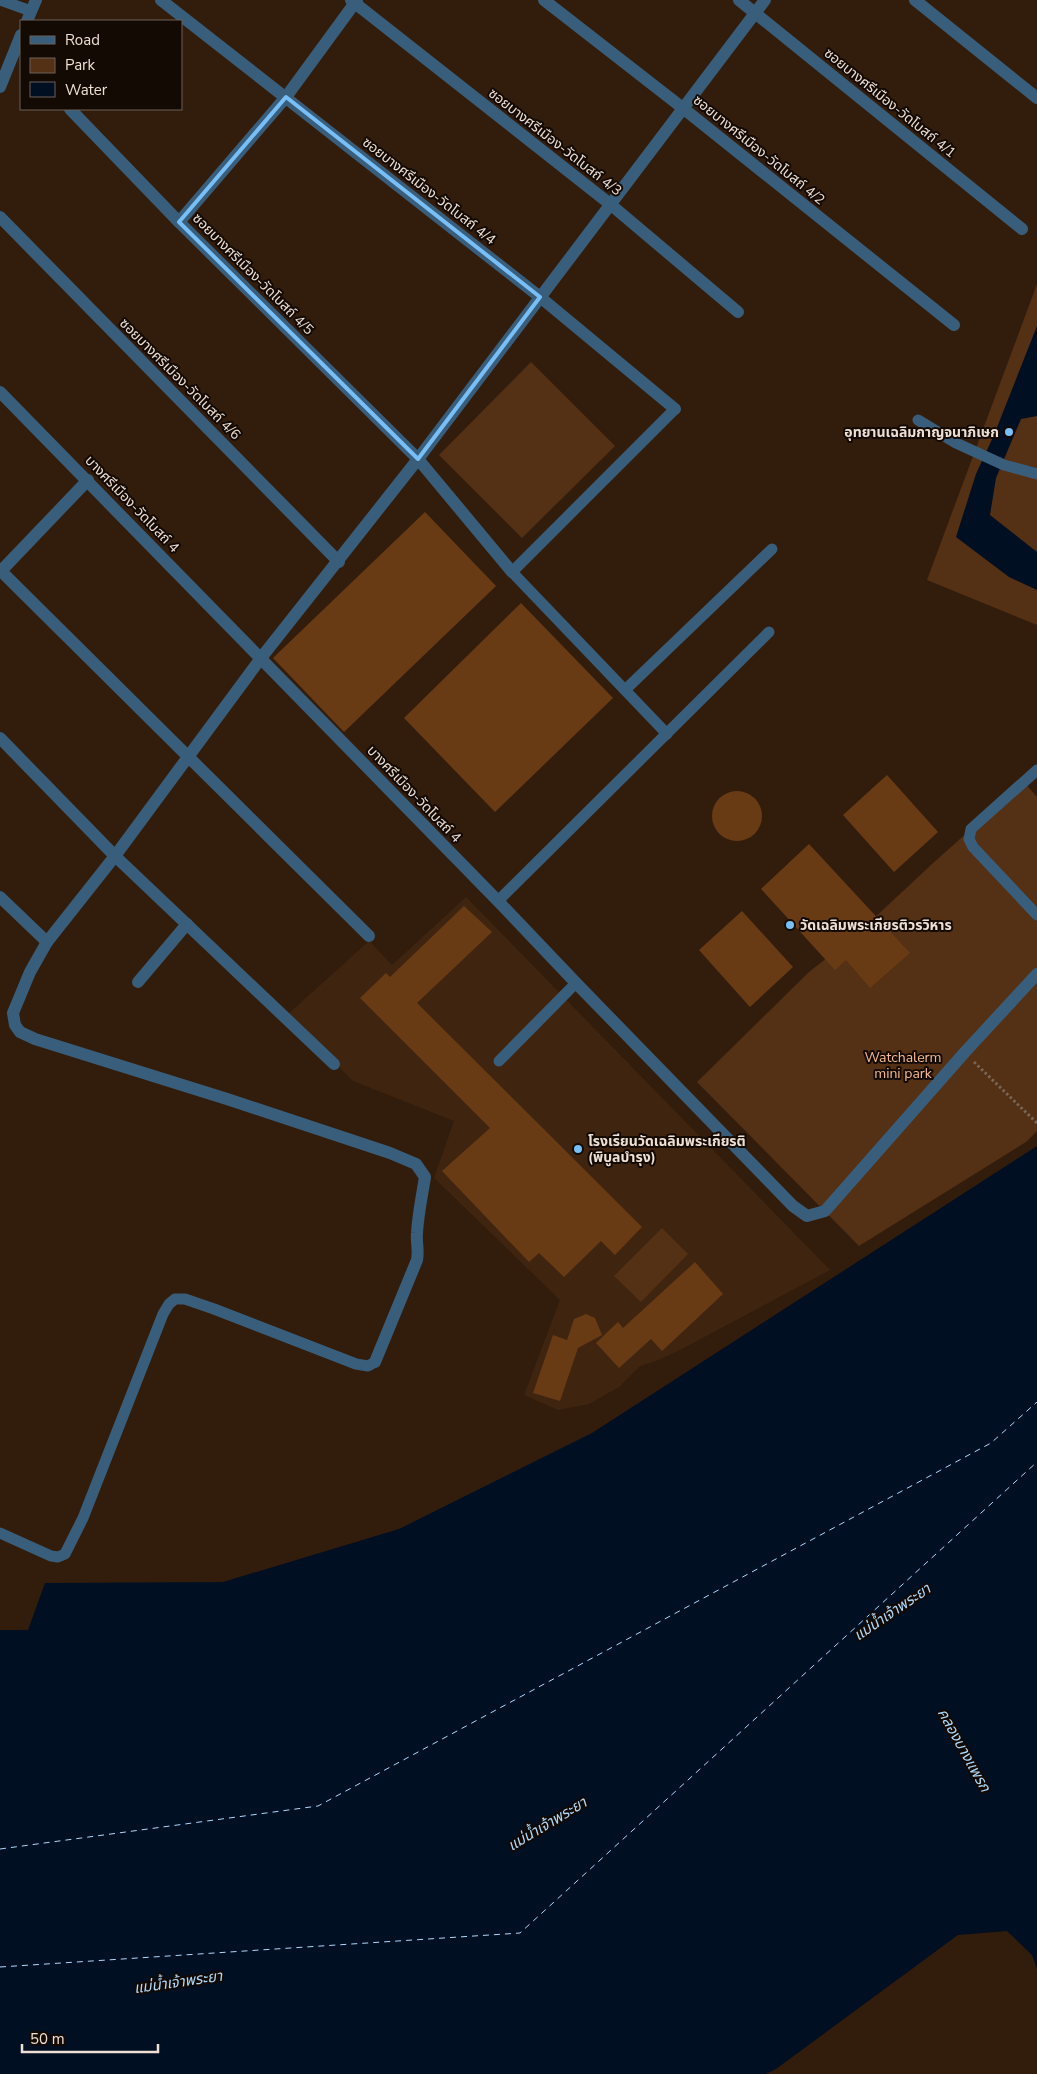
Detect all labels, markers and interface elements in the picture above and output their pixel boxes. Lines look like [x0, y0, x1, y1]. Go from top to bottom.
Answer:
legend [20, 20, 182, 110]
text: Road [65, 30, 100, 50]
street label: ซอยบางศรีเมือง-วัดโบสถ์ 4/1 [820, 44, 960, 162]
text: Park [65, 55, 95, 75]
text: Water [65, 80, 108, 100]
street label: ซอยบางศรีเมือง-วัดโบสถ์ 4/3 [484, 84, 626, 200]
street label: ซอยบางศรีเมือง-วัดโบสถ์ 4/2 [689, 91, 829, 209]
street label: ซอยบางศรีเมือง-วัดโบสถ์ 4/4 [358, 133, 500, 249]
street label: ซอยบางศรีเมือง-วัดโบสถ์ 4/5 [188, 209, 318, 339]
street label: ซอยบางศรีเมือง-วัดโบสถ์ 4/6 [115, 314, 245, 444]
place label: อุทยานเฉลิมกาญจนาภิเษก [844, 423, 999, 442]
marker: อุทยานเฉลิมกาญจนาภิเษก [1003, 426, 1015, 438]
street label: บางศรีเมือง-วัดโบสถ์ 4 [81, 451, 183, 557]
street label: บางศรีเมือง-วัดโบสถ์ 4 [363, 741, 465, 847]
place label: วัดเฉลิมพระเกียรติวรวิหาร [800, 916, 952, 935]
marker: วัดเฉลิมพระเกียรติวรวิหาร [784, 919, 796, 931]
park label: Watchalerm mini park [864, 1048, 942, 1083]
place label: โรงเรียนวัดเฉลิมพระเกียรติ (พิบูลบำรุง) [588, 1132, 746, 1167]
marker: โรงเรียนวัดเฉลิมพระเกียรติ (พิบูลบำรุง) [572, 1143, 584, 1155]
water label: แม่น้ำเจ้าพระยา [849, 1578, 935, 1645]
water label: คลองบางแพรก [933, 1705, 996, 1796]
water label: แม่น้ำเจ้าพระยา [503, 1791, 591, 1855]
water label: แม่น้ำเจ้าพระยา [132, 1965, 224, 1998]
scale bar [22, 2022, 159, 2054]
text: 50 m [30, 2029, 65, 2049]

